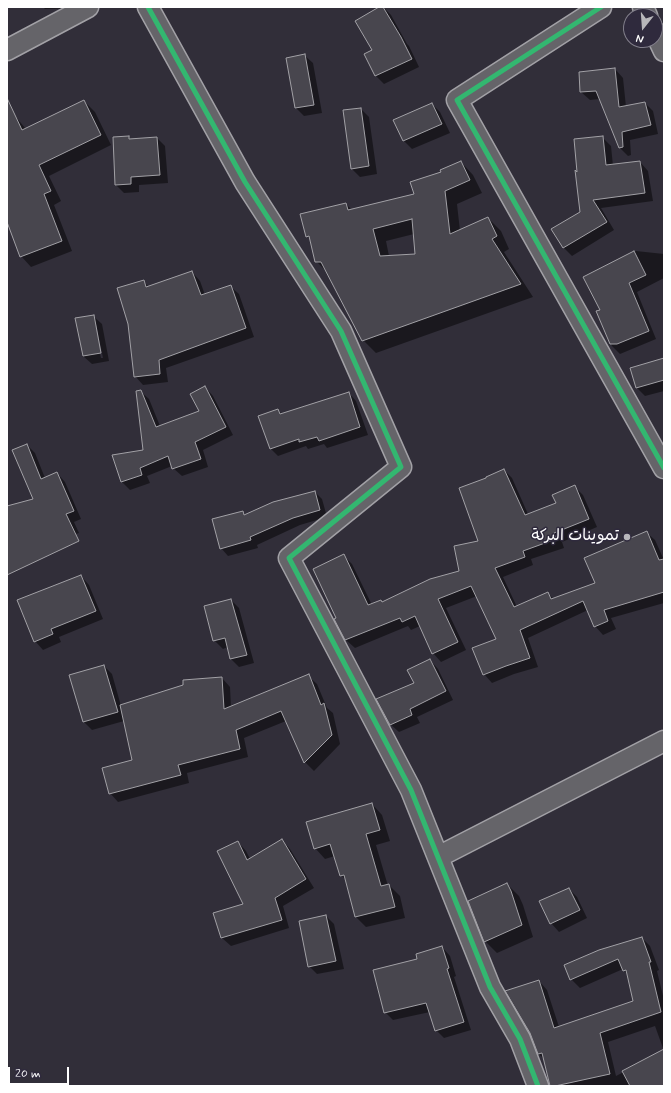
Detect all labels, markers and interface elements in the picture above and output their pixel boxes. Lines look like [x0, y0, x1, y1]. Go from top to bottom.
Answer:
north arrow [623, 8, 663, 48]
text: N [634, 31, 645, 46]
place label: تموينات البركة [532, 527, 619, 547]
marker: تموينات البركة [622, 532, 632, 542]
scale bar [10, 1059, 71, 1085]
text: 20 m [15, 1066, 41, 1082]

